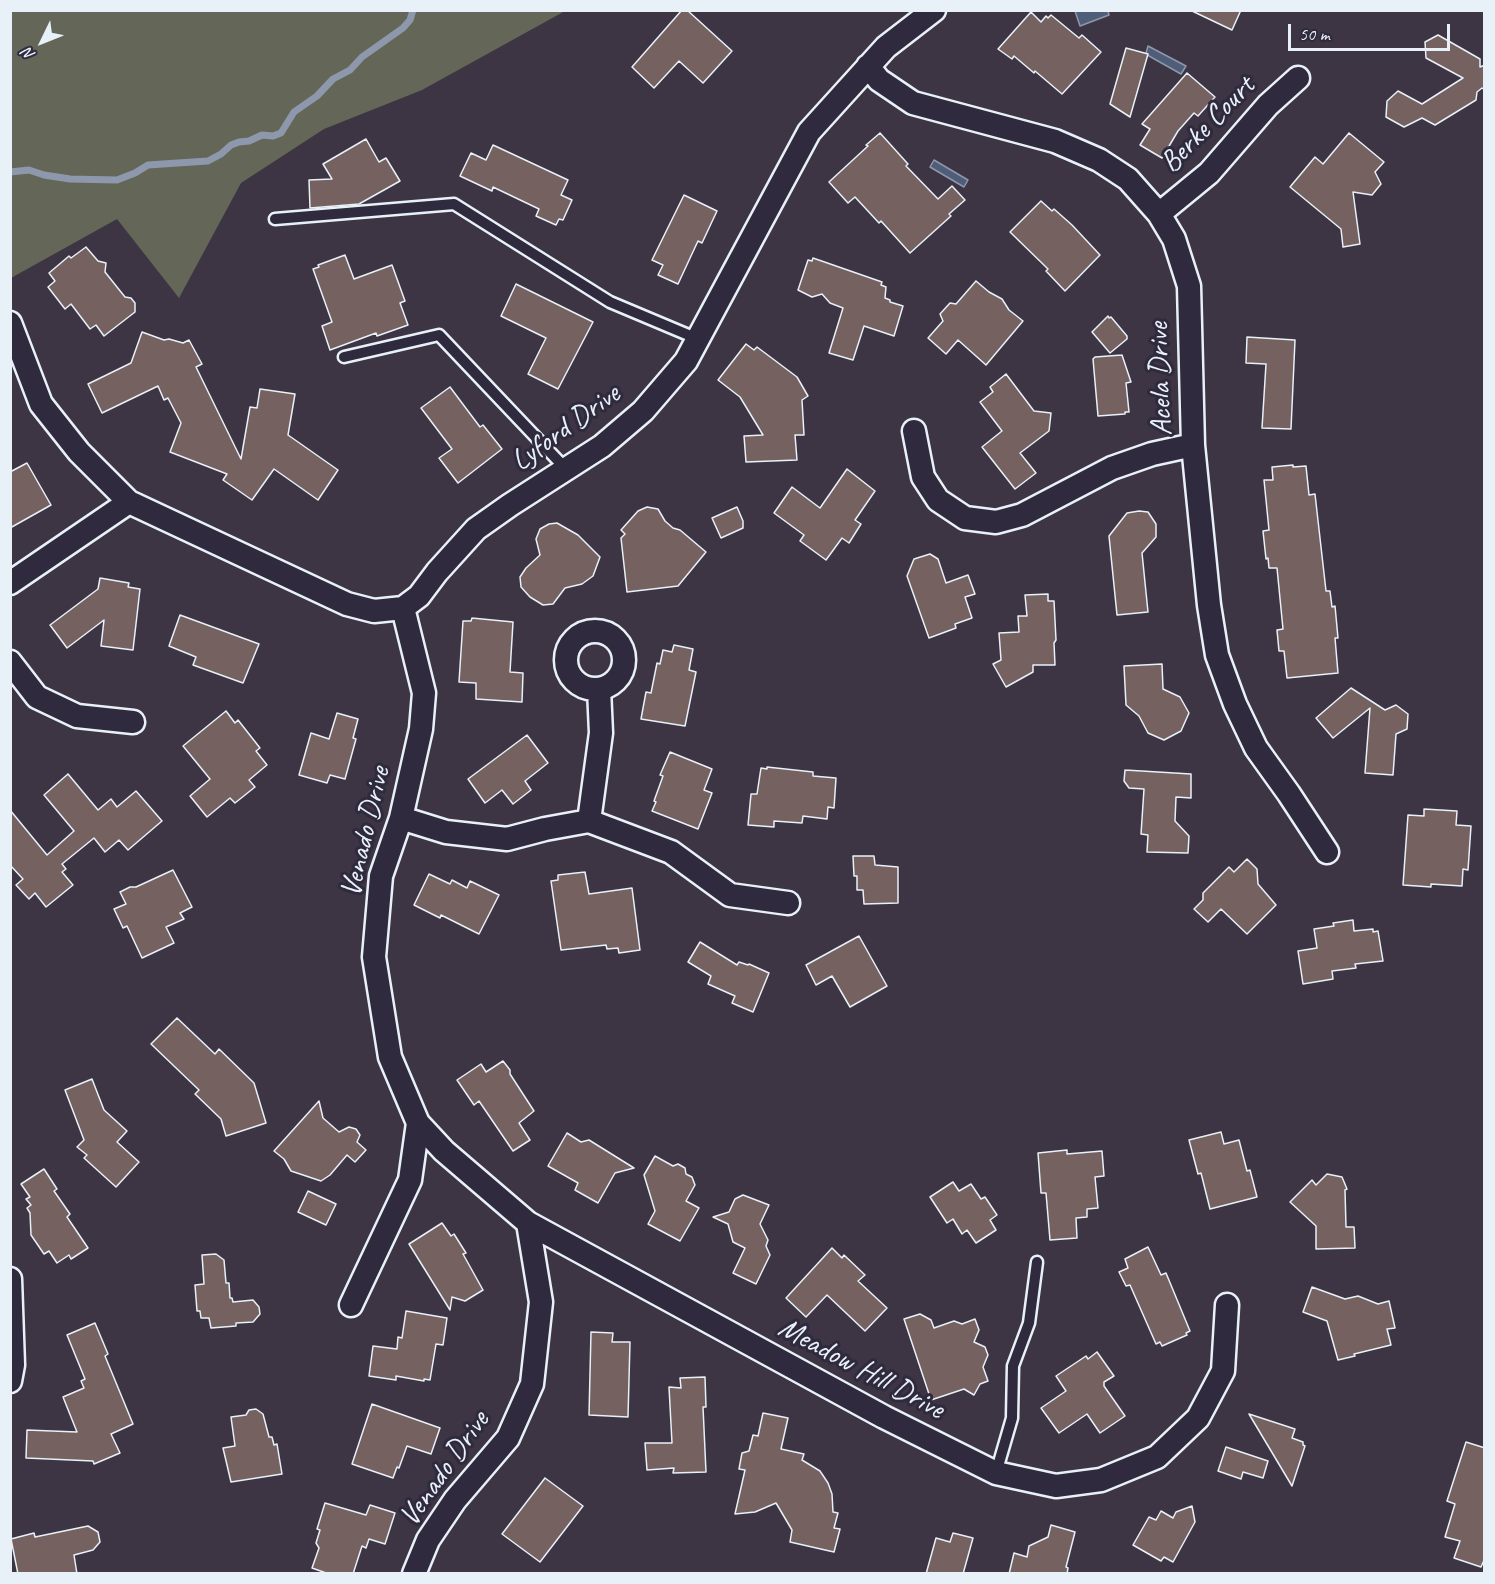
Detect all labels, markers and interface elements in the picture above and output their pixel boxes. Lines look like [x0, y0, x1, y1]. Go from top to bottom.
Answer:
north arrow [12, 12, 72, 72]
scale bar [1291, 12, 1453, 50]
text: 50 m [1299, 23, 1330, 45]
text: N [18, 44, 40, 65]
street label: Berke Court [1153, 69, 1263, 181]
street label: Acela Drive [1141, 322, 1181, 436]
street label: Lyford Drive [505, 377, 627, 479]
street label: Venado Drive [334, 763, 398, 901]
street label: Meadow Hill Drive [772, 1310, 950, 1428]
street label: Venado Drive [392, 1404, 498, 1534]

